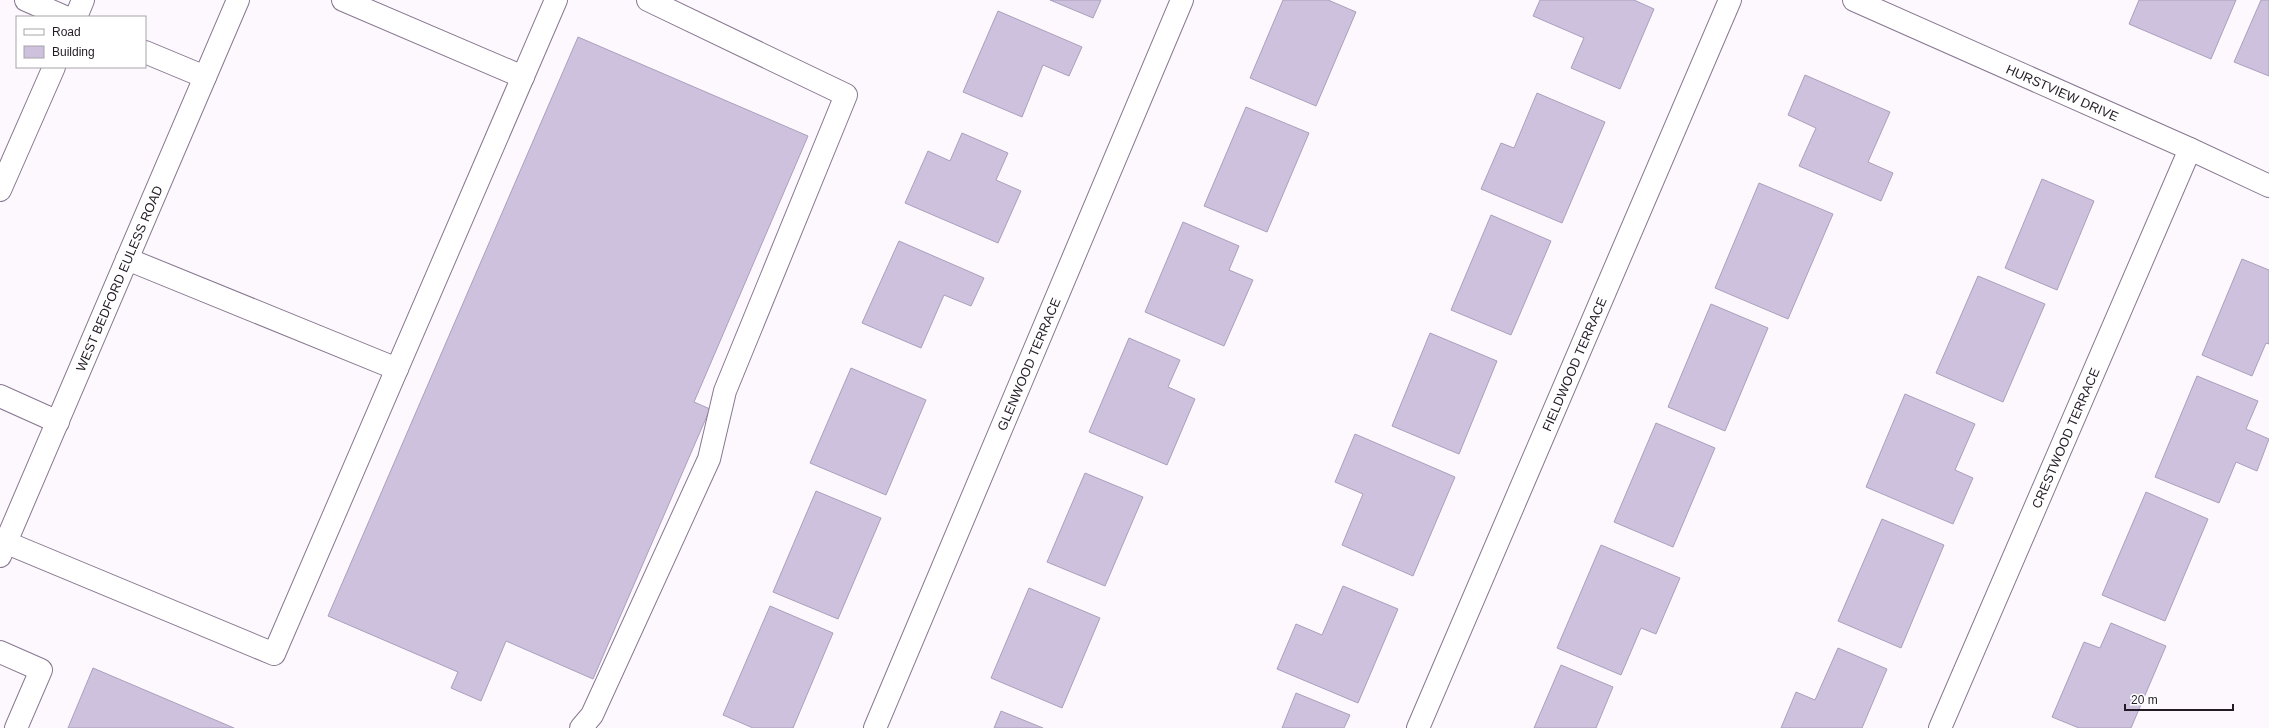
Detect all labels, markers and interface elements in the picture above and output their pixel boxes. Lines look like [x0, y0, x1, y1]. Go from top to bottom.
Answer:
legend [16, 16, 146, 68]
text: Road [52, 25, 81, 39]
text: Building [52, 45, 95, 59]
street label: HURSTVIEW DRIVE [2004, 61, 2121, 124]
street label: WEST BEDFORD EULESS ROAD [72, 183, 165, 374]
street label: FIELDWOOD TERRACE [1539, 294, 1609, 433]
street label: GLENWOOD TERRACE [994, 295, 1063, 433]
street label: CRESTWOOD TERRACE [2028, 365, 2102, 510]
scale bar [2125, 686, 2233, 712]
text: 20 m [2131, 693, 2158, 707]

